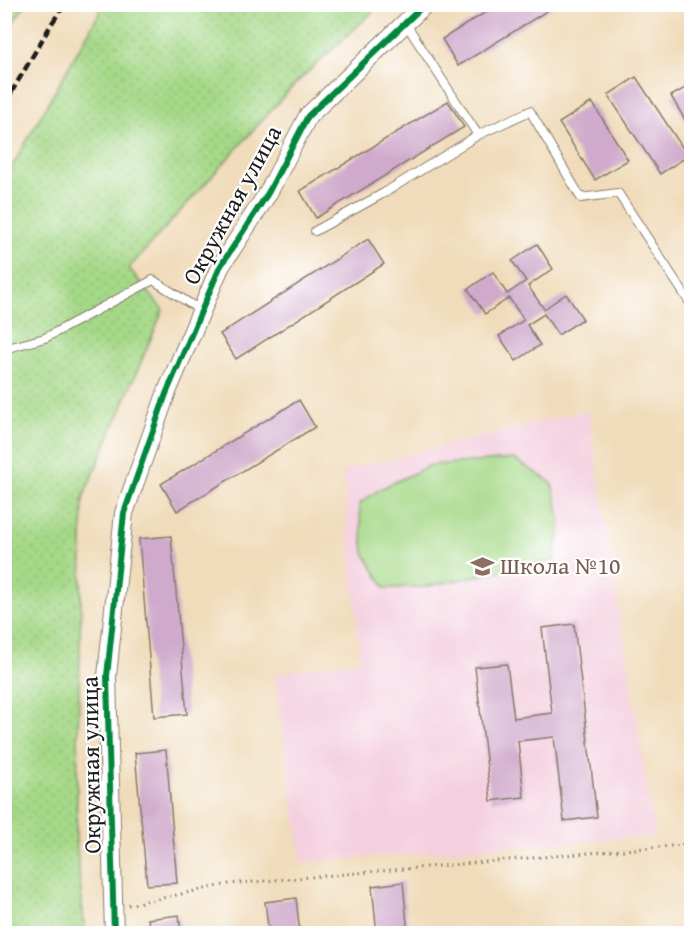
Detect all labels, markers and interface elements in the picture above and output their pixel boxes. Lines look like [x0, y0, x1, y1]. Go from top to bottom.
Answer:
street label: Окружная улица [173, 118, 290, 291]
place label: Школа №10 [500, 548, 621, 583]
school or university icon: Школа №10 [469, 553, 495, 579]
street label: Окружная улица [71, 675, 110, 854]

